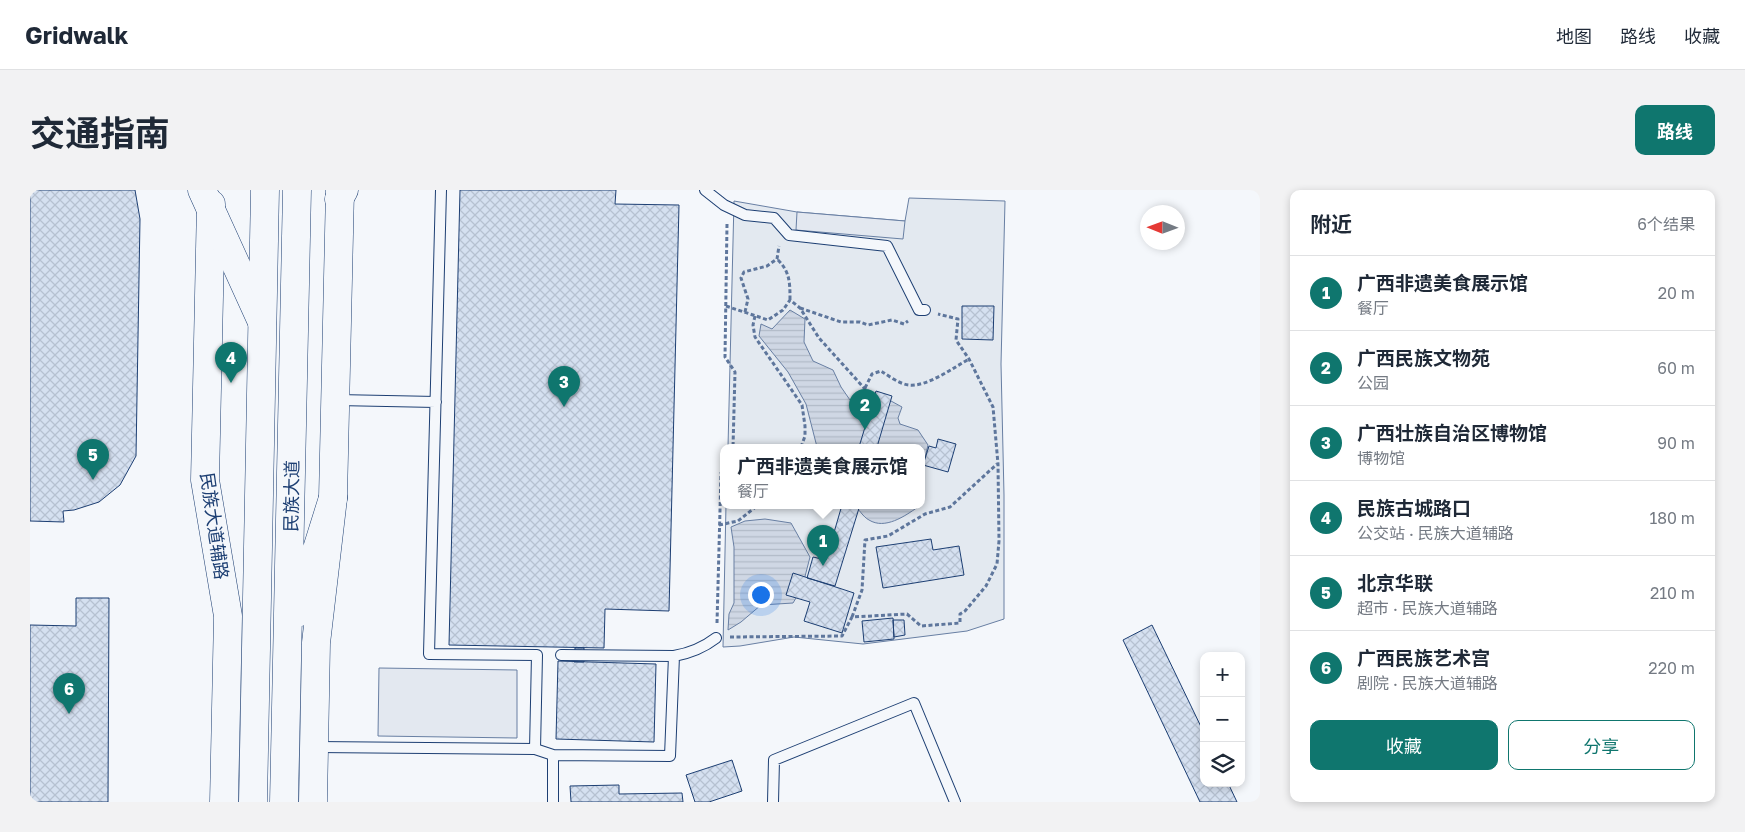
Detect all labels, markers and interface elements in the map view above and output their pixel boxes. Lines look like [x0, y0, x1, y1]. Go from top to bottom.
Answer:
text: Gridwalk [25, 20, 129, 49]
text: 地图 [1556, 25, 1592, 47]
text: 路线 [1620, 25, 1656, 47]
text: 收藏 [1684, 25, 1720, 47]
button: 路线 [1635, 105, 1715, 155]
text: 交通指南 [30, 112, 170, 154]
north arrow [1140, 205, 1185, 250]
text: 附近 [1310, 211, 1352, 237]
text: 6个结果 [1637, 214, 1695, 234]
text: 广西非遗美食展示馆 [1357, 271, 1528, 294]
text: 1 [1322, 283, 1330, 303]
text: 20 m [1658, 283, 1695, 303]
text: 餐厅 [1357, 298, 1389, 318]
pin: 4 [215, 342, 247, 383]
text: 广西民族文物苑 [1357, 346, 1490, 369]
text: 2 [1321, 358, 1331, 378]
text: 60 m [1657, 358, 1695, 378]
pin: 3 [548, 366, 580, 407]
text: 公园 [1357, 373, 1389, 393]
pin: 2 [849, 389, 881, 430]
text: 广西壮族自治区博物馆 [1357, 421, 1547, 444]
text: 3 [1321, 433, 1331, 453]
text: 90 m [1657, 433, 1695, 453]
pin: 5 [77, 439, 109, 480]
popup [720, 444, 925, 509]
text: 博物馆 [1357, 448, 1405, 468]
text: 广西非遗美食展示馆 [737, 454, 908, 477]
street label: 民族大道 [279, 460, 303, 532]
street label: 民族大道辅路 [197, 471, 233, 581]
text: 餐厅 [737, 481, 769, 501]
text: 民族古城路口 [1357, 496, 1471, 519]
text: 4 [1321, 508, 1331, 528]
text: 180 m [1649, 508, 1695, 528]
text: 公交站 · 民族大道辅路 [1357, 523, 1514, 543]
pin: 1 [807, 525, 839, 566]
text: 北京华联 [1357, 571, 1433, 594]
your location [748, 582, 774, 608]
text: 5 [1321, 583, 1331, 603]
text: 210 m [1650, 583, 1695, 603]
text: 超市 · 民族大道辅路 [1357, 598, 1498, 618]
text: 广西民族艺术宫 [1357, 646, 1490, 669]
map controls [1200, 652, 1245, 787]
button: + [1200, 652, 1245, 697]
text: 6 [1321, 658, 1331, 678]
text: 220 m [1648, 658, 1695, 678]
pin: 6 [53, 673, 85, 714]
text: 剧院 · 民族大道辅路 [1357, 673, 1498, 693]
button: − [1200, 697, 1245, 742]
button: 收藏 [1310, 720, 1498, 770]
button: 分享 [1508, 720, 1695, 770]
button: layers [1200, 742, 1245, 787]

